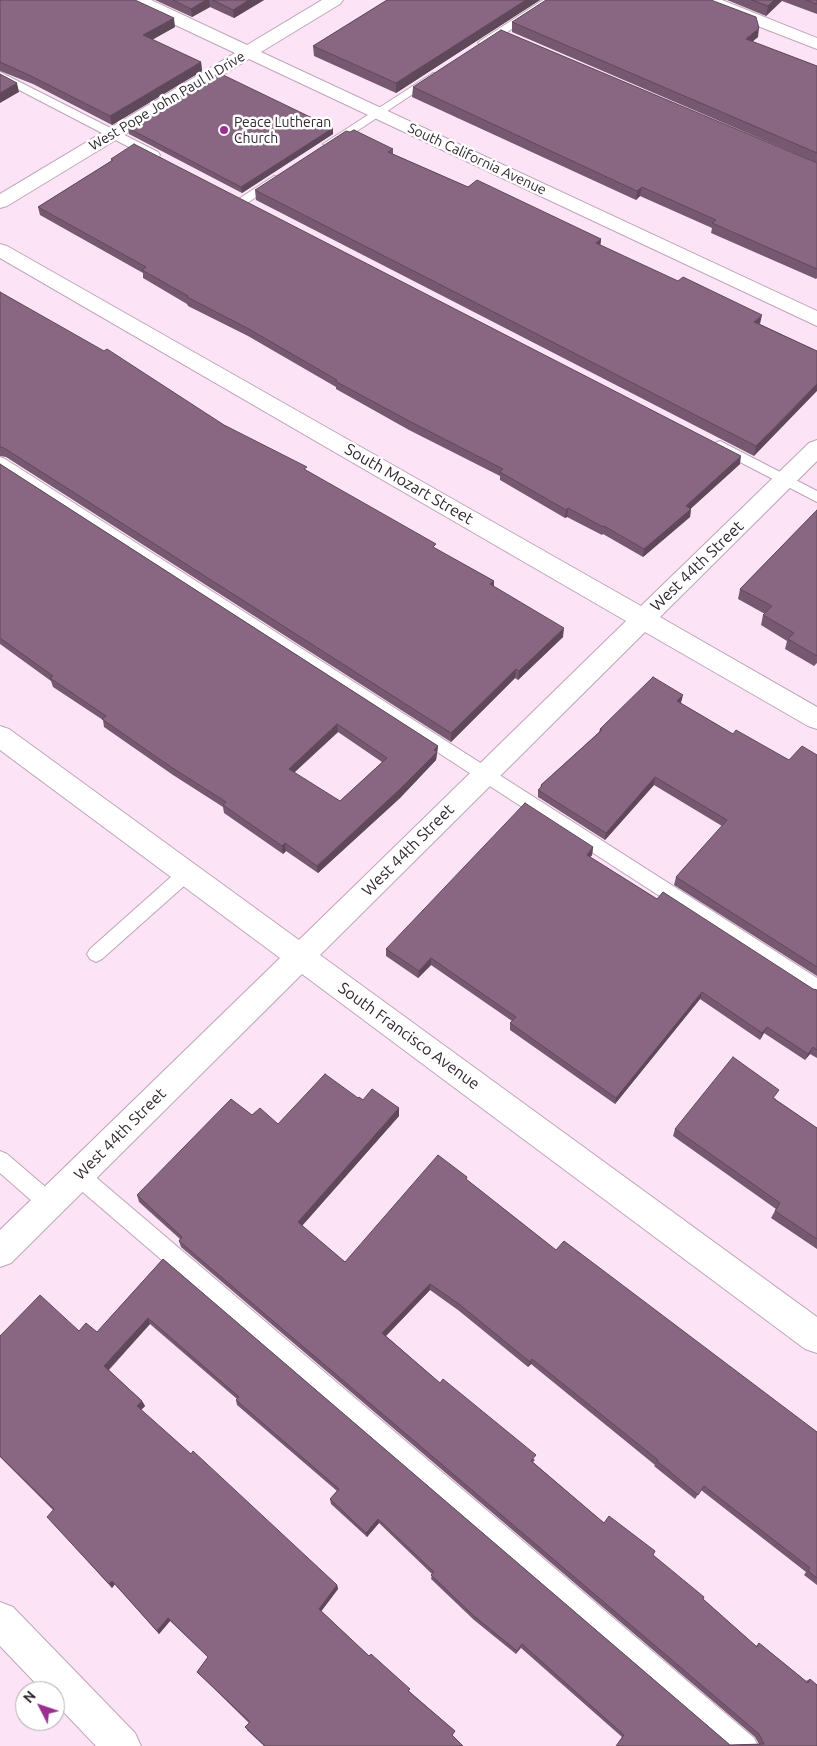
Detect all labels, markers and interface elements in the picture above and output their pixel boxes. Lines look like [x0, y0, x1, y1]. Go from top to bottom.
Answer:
street label: West Pope John Paul II Drive [86, 48, 248, 154]
place label: Peace Lutheran Church [234, 114, 331, 146]
street label: South California Avenue [405, 120, 549, 198]
marker: Peace Lutheran Church [218, 124, 230, 136]
street label: South Mozart Street [341, 439, 477, 529]
street label: West 44th Street [646, 517, 748, 615]
street label: West 44th Street [358, 800, 458, 900]
street label: South Francisco Avenue [335, 978, 483, 1094]
street label: West 44th Street [70, 1084, 170, 1184]
north arrow [15, 1681, 65, 1731]
text: N [20, 1688, 39, 1706]

